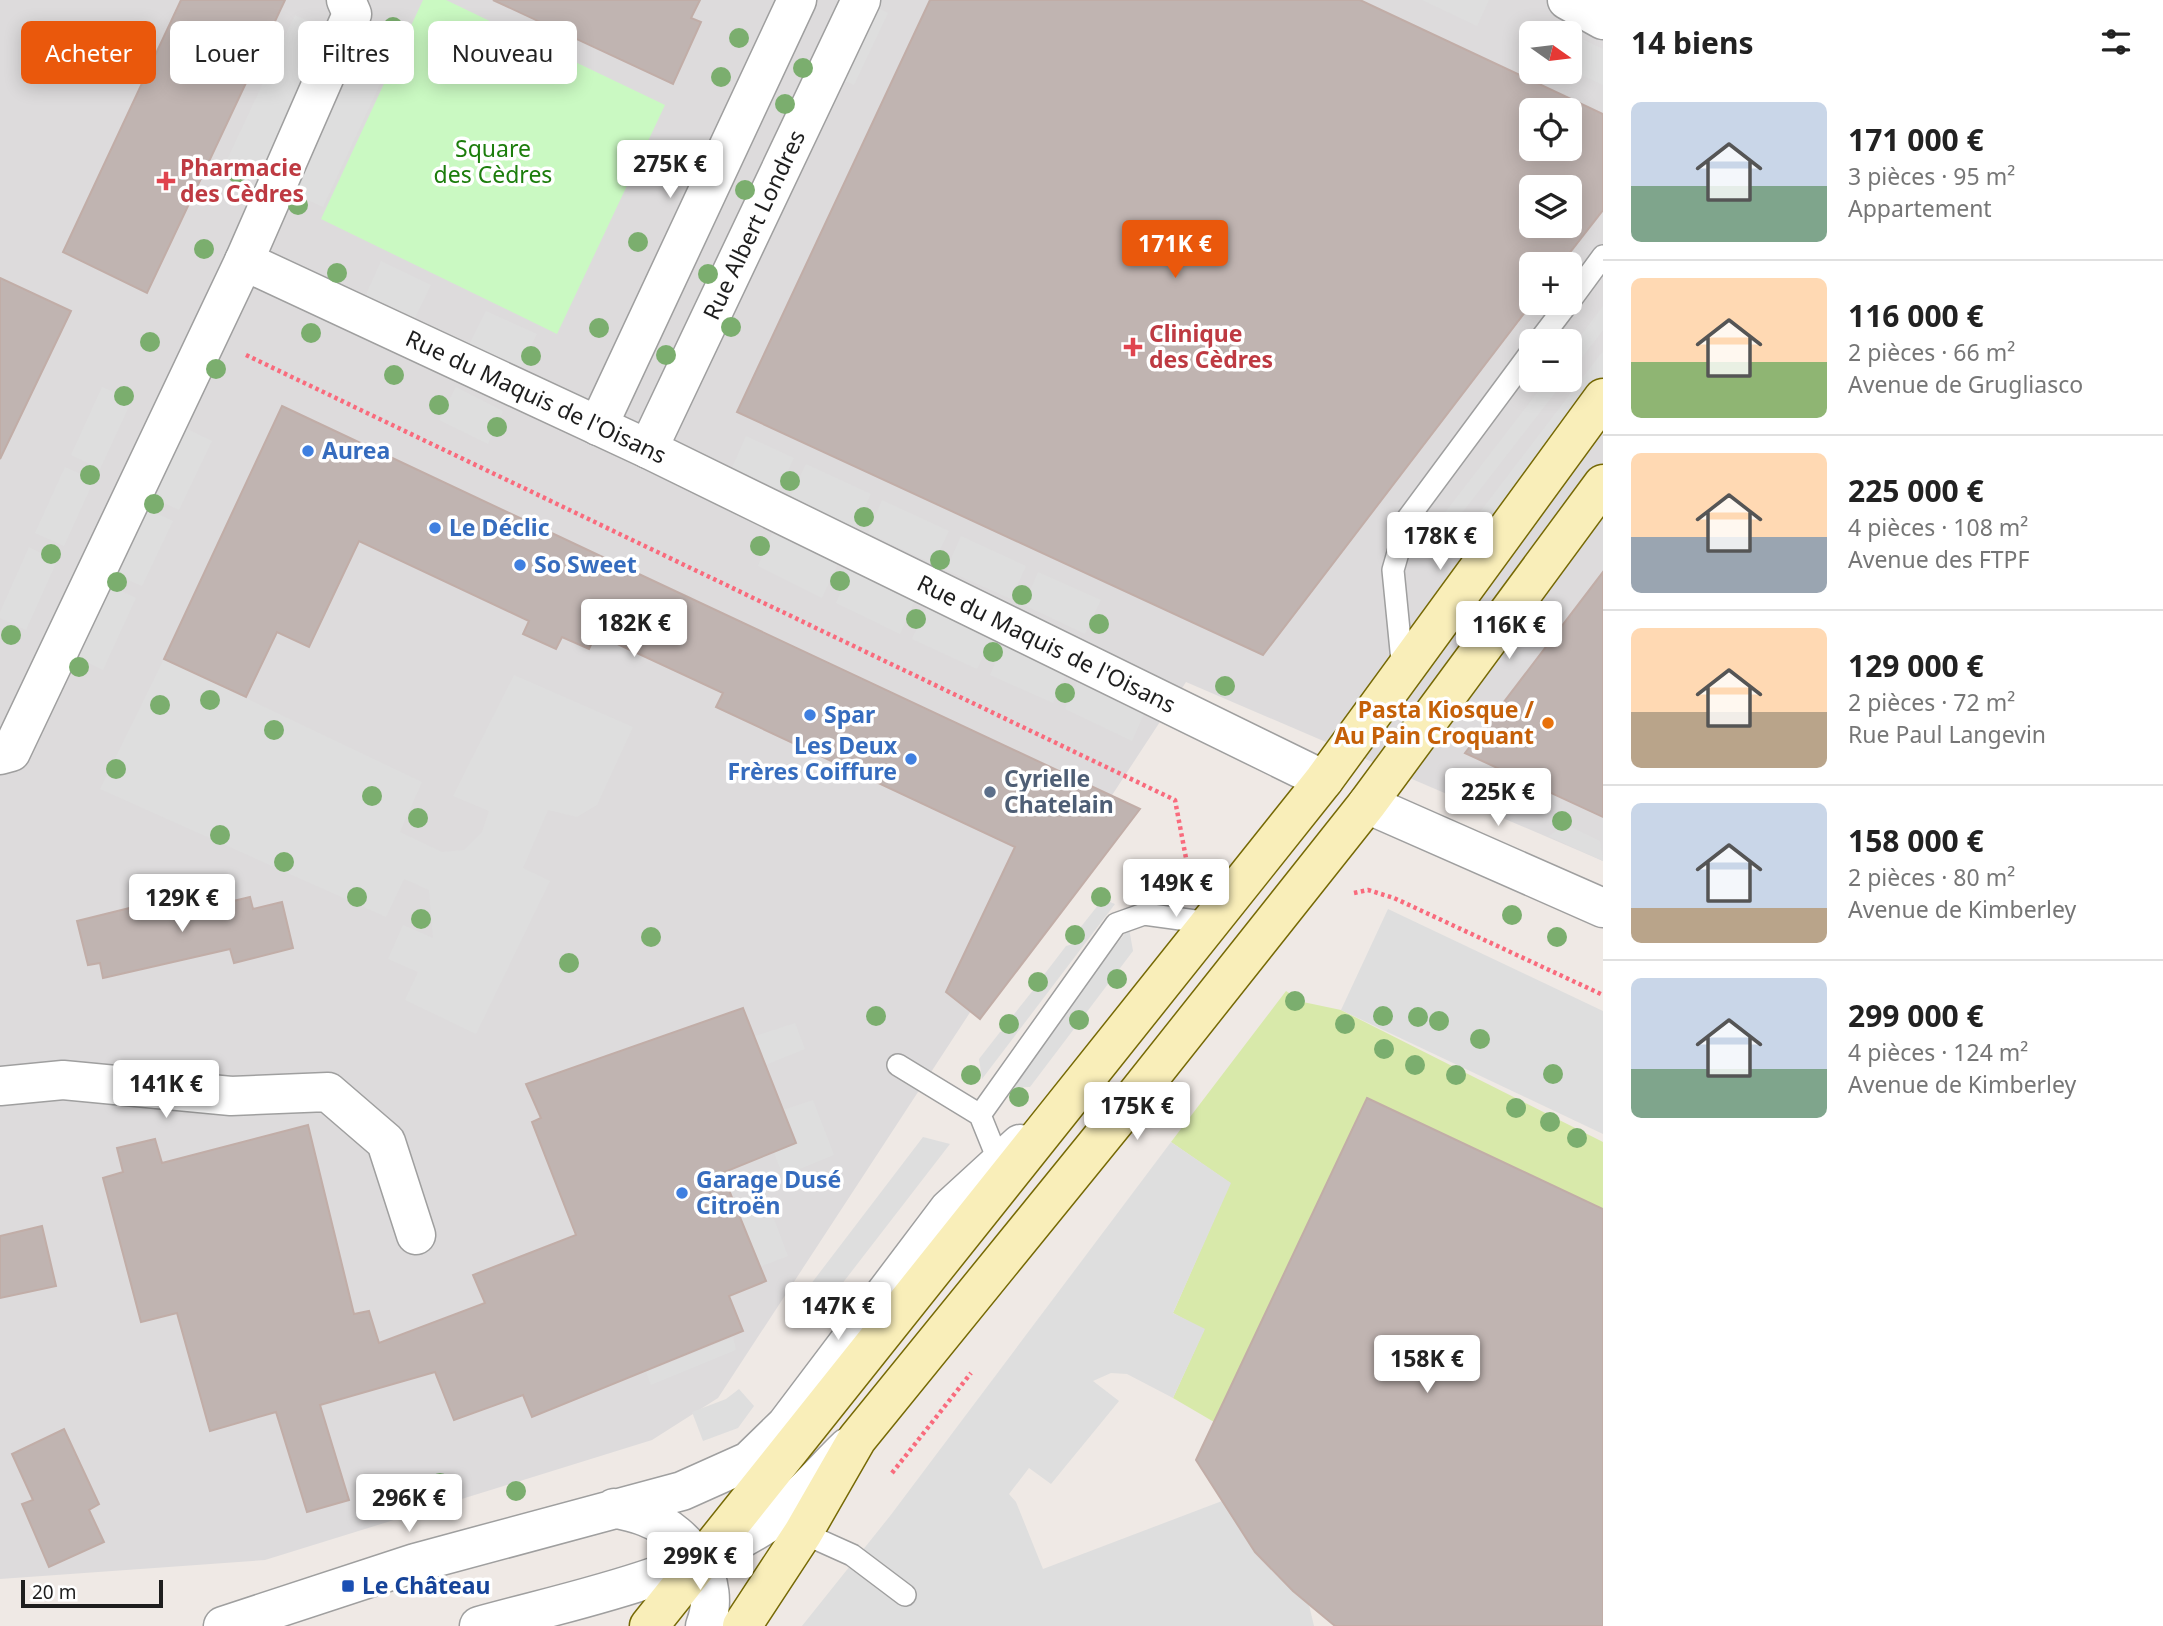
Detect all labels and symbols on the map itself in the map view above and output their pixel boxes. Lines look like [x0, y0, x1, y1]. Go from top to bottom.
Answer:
north arrow [1519, 21, 1582, 84]
street label: Rue Albert Londres [695, 124, 812, 325]
park label: Square des Cèdres [434, 132, 552, 190]
pin: 275K € [613, 140, 727, 200]
place label: Pharmacie des Cèdres [180, 151, 304, 209]
marker: Pharmacie des Cèdres [158, 173, 174, 189]
pin: 171K € [1118, 220, 1232, 280]
place label: Clinique des Cèdres [1149, 317, 1273, 375]
street label: Rue du Maquis de l'Oisans [401, 322, 672, 471]
marker: Clinique des Cèdres [1123, 337, 1143, 357]
place label: Aurea [322, 434, 390, 466]
marker: Aurea [300, 443, 316, 459]
place label: Le Déclic [449, 511, 550, 543]
pin: 178K € [1383, 512, 1497, 572]
marker: Le Déclic [427, 520, 443, 536]
place label: So Sweet [534, 548, 637, 580]
marker: So Sweet [512, 557, 528, 573]
street label: Rue du Maquis de l'Oisans [912, 566, 1181, 720]
pin: 182K € [577, 600, 691, 659]
pin: 116K € [1452, 602, 1566, 661]
place label: Pasta Kiosque / Au Pain Croquant [1334, 693, 1534, 751]
place label: Spar [824, 698, 875, 730]
marker: Spar [802, 707, 818, 723]
marker: Pasta Kiosque / Au Pain Croquant [1540, 715, 1556, 731]
place label: Les Deux Frères Coiffure [727, 729, 898, 787]
marker: Les Deux Frères Coiffure [903, 751, 919, 767]
place label: Cyrielle Chatelain [1004, 762, 1114, 820]
pin: 225K € [1441, 768, 1555, 828]
marker: Cyrielle Chatelain [982, 784, 998, 800]
pin: 149K € [1119, 860, 1233, 919]
pin: 129K € [125, 874, 239, 934]
pin: 141K € [109, 1060, 223, 1120]
pin: 175K € [1080, 1082, 1194, 1142]
place label: Garage Dusé Citroën [696, 1163, 841, 1221]
marker: Garage Dusé Citroën [674, 1185, 690, 1201]
pin: 147K € [781, 1282, 895, 1342]
pin: 158K € [1370, 1336, 1484, 1395]
pin: 296K € [352, 1474, 466, 1534]
pin: 299K € [643, 1532, 757, 1592]
place label: Le Château [362, 1569, 491, 1601]
scale bar [21, 1577, 163, 1609]
marker: Le Château [340, 1578, 356, 1594]

